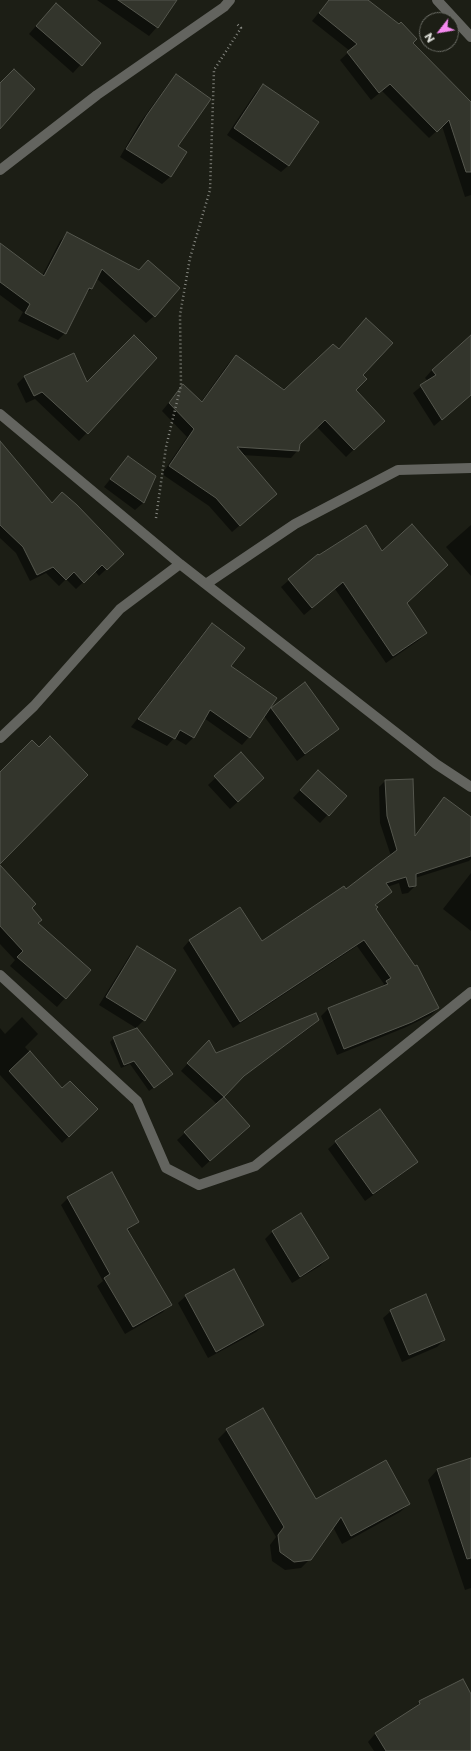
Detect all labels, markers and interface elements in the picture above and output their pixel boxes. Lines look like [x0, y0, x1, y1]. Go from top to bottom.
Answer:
north arrow [419, 12, 459, 52]
text: N [421, 30, 438, 45]

